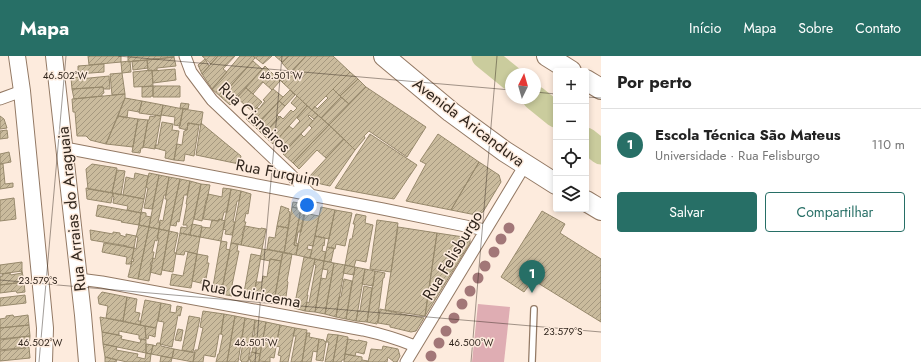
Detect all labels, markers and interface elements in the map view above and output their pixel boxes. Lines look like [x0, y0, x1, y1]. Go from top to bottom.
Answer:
text: Mapa [20, 15, 69, 42]
text: Início [689, 18, 721, 38]
text: Mapa [743, 18, 776, 38]
text: Sobre [798, 18, 833, 38]
text: Contato [855, 18, 901, 38]
text: 46.502°W [43, 68, 87, 83]
text: 46.501°W [259, 68, 303, 83]
north arrow [505, 68, 541, 104]
map controls [553, 68, 589, 212]
button: + [553, 68, 589, 104]
text: Por perto [617, 70, 692, 94]
street label: Avenida Aricanduva [408, 73, 530, 172]
street label: Rua Cisneiros [213, 77, 296, 158]
button: − [553, 104, 589, 140]
text: Escola Técnica São Mateus [655, 124, 841, 146]
street label: Rua Arraias do Araguaia [51, 125, 92, 293]
text: 1 [627, 135, 633, 154]
text: 110 m [871, 135, 905, 154]
button: locate [553, 140, 589, 176]
text: Universidade · Rua Felisburgo [655, 146, 820, 165]
street label: Rua Furquim [234, 153, 322, 192]
button: layers [553, 176, 589, 212]
button: Salvar [617, 192, 757, 232]
button: Compartilhar [765, 192, 905, 232]
your location [297, 195, 317, 215]
street label: Rua Felisburgo [417, 206, 488, 304]
pin: 1 [519, 260, 545, 293]
text: 23.579°S [19, 273, 58, 288]
street label: Rua Guiricema [199, 273, 302, 314]
text: 23.579°S [544, 324, 583, 339]
text: 46.502°W [18, 335, 62, 350]
text: 46.501°W [234, 335, 278, 350]
text: 46.500°W [449, 335, 494, 350]

